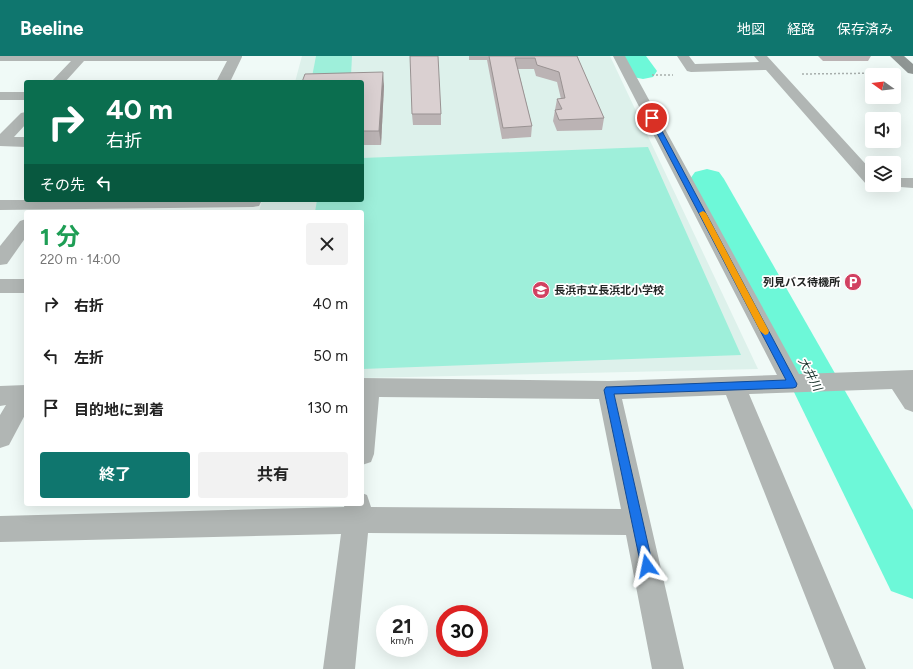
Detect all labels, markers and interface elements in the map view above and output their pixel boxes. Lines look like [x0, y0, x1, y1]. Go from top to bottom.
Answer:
text: Beeline [20, 17, 84, 40]
text: 地図 [737, 21, 765, 38]
text: 経路 [787, 21, 815, 38]
text: 保存済み [837, 21, 893, 38]
north arrow [865, 68, 901, 104]
map controls [865, 68, 901, 192]
text: 40 m [106, 92, 173, 126]
icon: right [40, 96, 92, 148]
pin [635, 101, 669, 135]
icon: arrive [641, 107, 663, 129]
button: sound [865, 112, 901, 148]
text: 右折 [106, 130, 142, 152]
button: layers [865, 156, 901, 192]
icon: left [93, 172, 115, 194]
text: その先 [40, 176, 85, 194]
text: 1 分 [40, 222, 80, 251]
button: close [306, 223, 348, 265]
text: 220 m · 14:00 [40, 252, 120, 267]
parking icon: 列見バス待機所 [843, 272, 863, 292]
place label: 列見バス待機所 [763, 276, 840, 289]
school or university icon: 長浜市立長浜北小学校 [531, 280, 551, 300]
place label: 長浜市立長浜北小学校 [554, 284, 664, 297]
icon: right [40, 293, 62, 315]
text: 40 m [313, 295, 348, 313]
text: 右折 [74, 297, 104, 315]
icon: left [40, 345, 62, 367]
text: 50 m [313, 347, 348, 365]
text: 左折 [74, 349, 104, 367]
water label: 大井川 [795, 355, 826, 395]
icon: arrive [40, 397, 62, 419]
text: 130 m [308, 399, 348, 417]
text: 目的地に到着 [74, 401, 164, 419]
button: 終了 [40, 452, 190, 498]
button: 共有 [198, 452, 348, 498]
position arrow [626, 545, 668, 587]
speed limit sign: 30 [436, 605, 488, 657]
text: 21 [392, 614, 412, 638]
text: km/h [391, 634, 413, 647]

